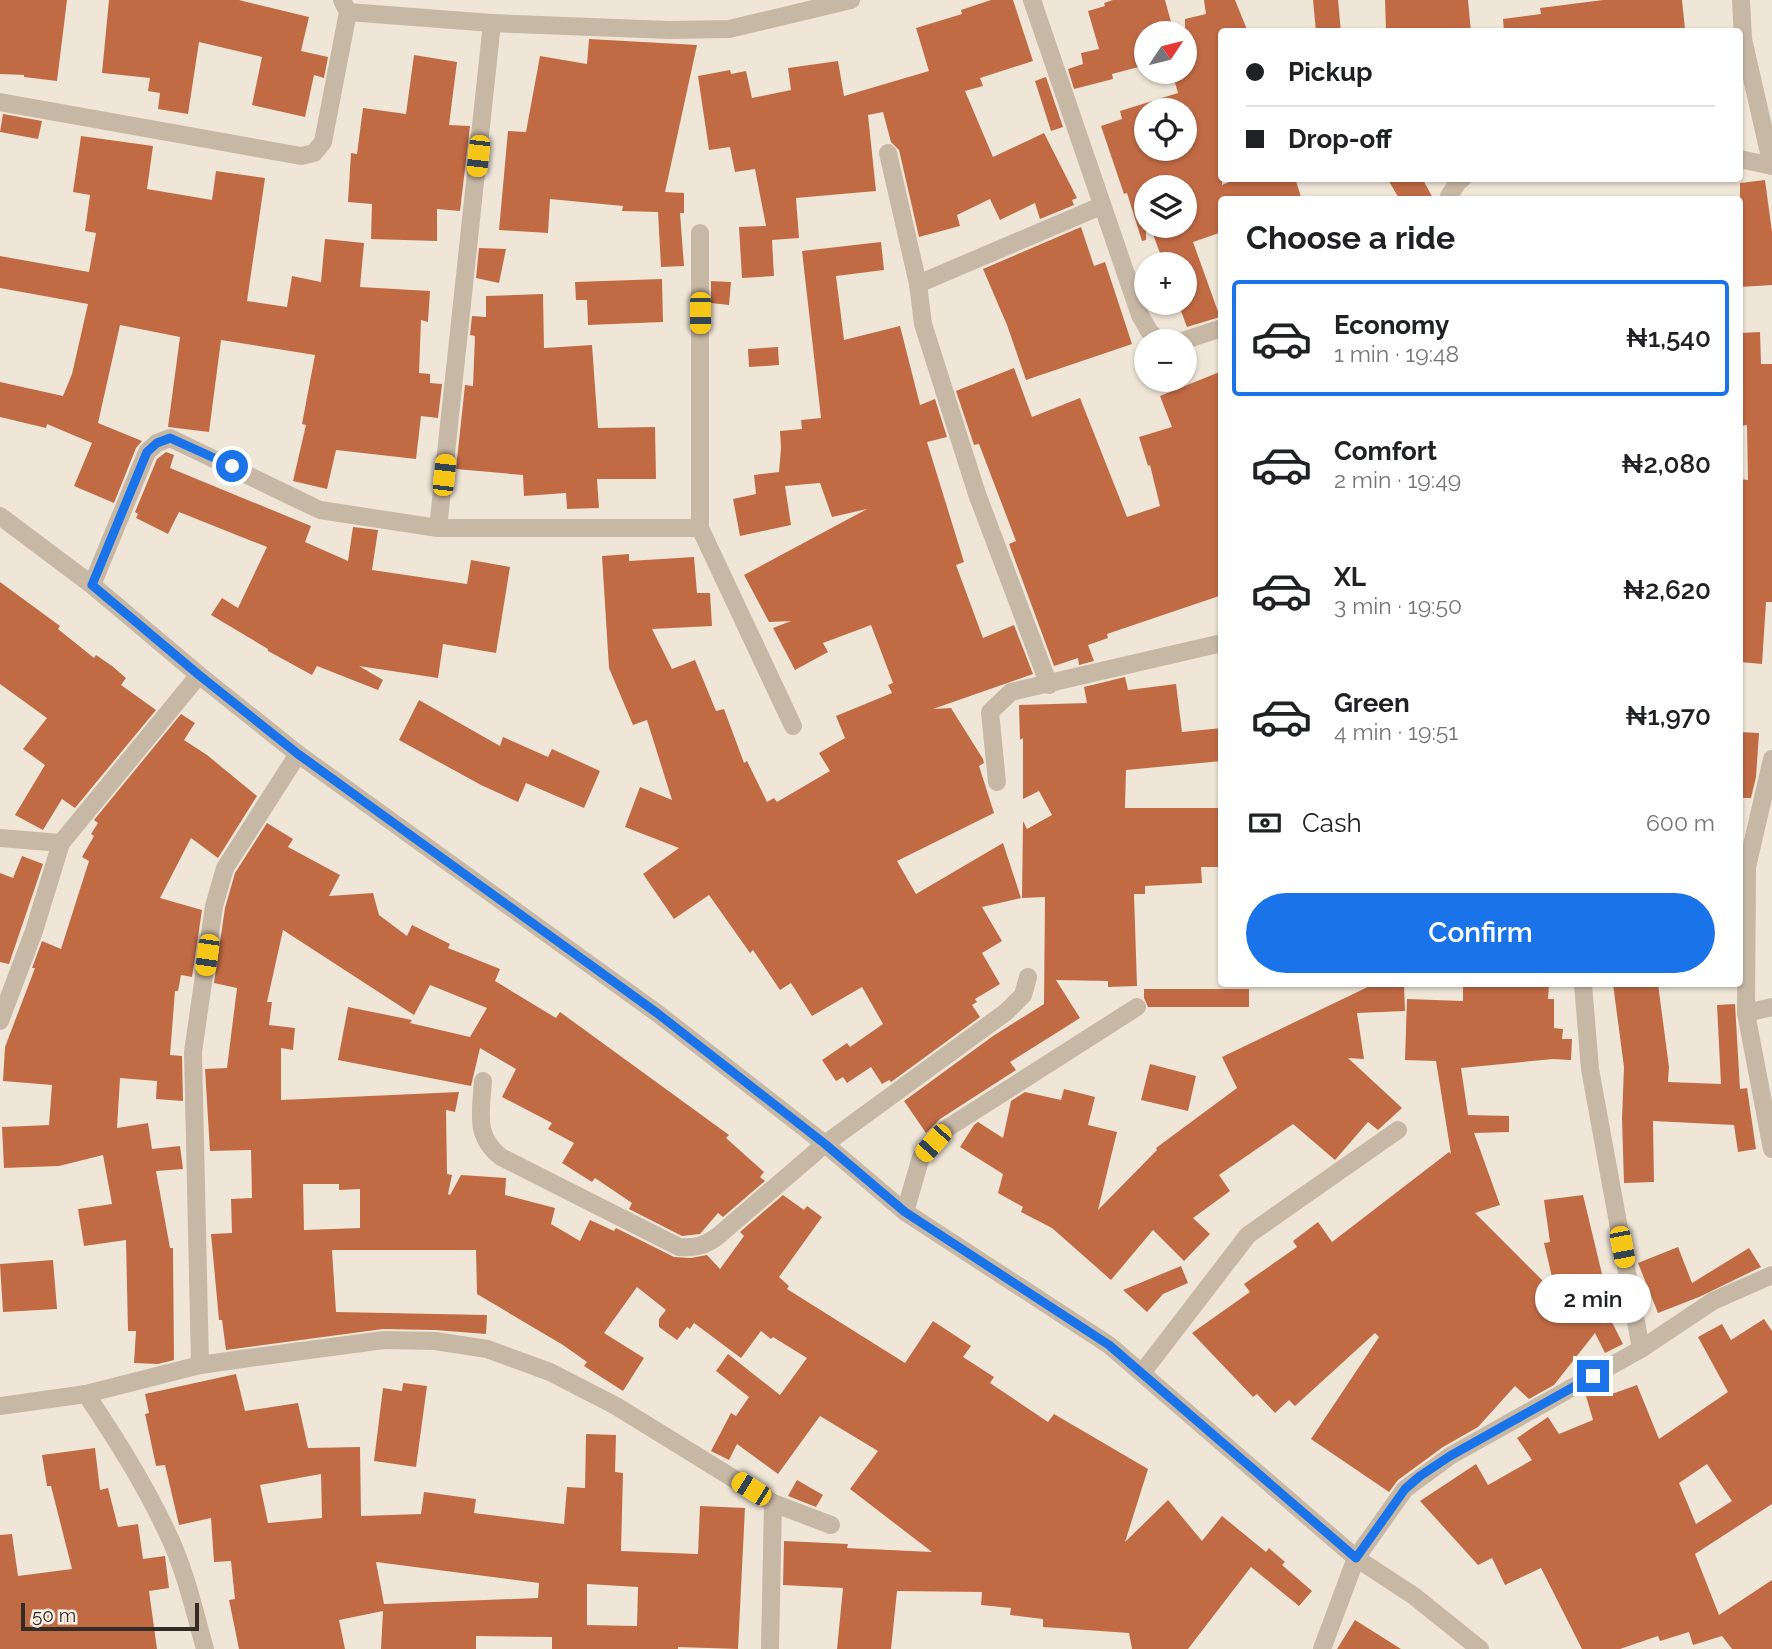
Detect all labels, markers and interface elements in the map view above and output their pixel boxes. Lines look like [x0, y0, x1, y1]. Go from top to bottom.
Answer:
north arrow [1134, 21, 1197, 84]
map controls [1134, 21, 1197, 392]
text: Pickup [1288, 57, 1373, 87]
button: locate [1134, 98, 1197, 161]
text: Drop-off [1288, 124, 1392, 154]
car [466, 134, 491, 178]
button: layers [1134, 175, 1197, 238]
text: Choose a ride [1246, 219, 1455, 256]
button: + [1134, 252, 1197, 315]
car [690, 292, 711, 334]
icon: car [1250, 307, 1313, 370]
text: Economy [1334, 310, 1449, 340]
text: ₦1,540 [1626, 323, 1711, 353]
button: − [1134, 329, 1197, 392]
text: 1 min · 19:48 [1334, 340, 1459, 367]
icon: car [1250, 433, 1313, 496]
text: Comfort [1334, 436, 1437, 466]
text: ₦2,080 [1621, 449, 1711, 479]
route start [216, 450, 248, 482]
car [432, 453, 457, 497]
text: 2 min · 19:49 [1334, 466, 1461, 493]
icon: car [1250, 559, 1313, 622]
text: XL [1334, 562, 1366, 592]
text: ₦2,620 [1623, 575, 1711, 605]
text: 3 min · 19:50 [1334, 592, 1462, 619]
icon: car [1250, 685, 1313, 748]
text: Green [1334, 688, 1410, 718]
text: ₦1,970 [1625, 701, 1711, 731]
text: 4 min · 19:51 [1334, 718, 1458, 745]
icon: cash [1246, 804, 1284, 842]
text: Cash [1302, 808, 1362, 838]
text: 600 m [1646, 809, 1715, 836]
button: Confirm [1246, 893, 1715, 973]
car [194, 933, 221, 977]
car [912, 1120, 955, 1166]
car [1608, 1224, 1637, 1270]
callout: 2 min [1535, 1274, 1651, 1324]
text: 2 min [1564, 1285, 1622, 1312]
route end [1577, 1360, 1609, 1392]
car [728, 1469, 775, 1509]
scale bar [21, 1600, 200, 1632]
text: 50 m [32, 1604, 76, 1626]

